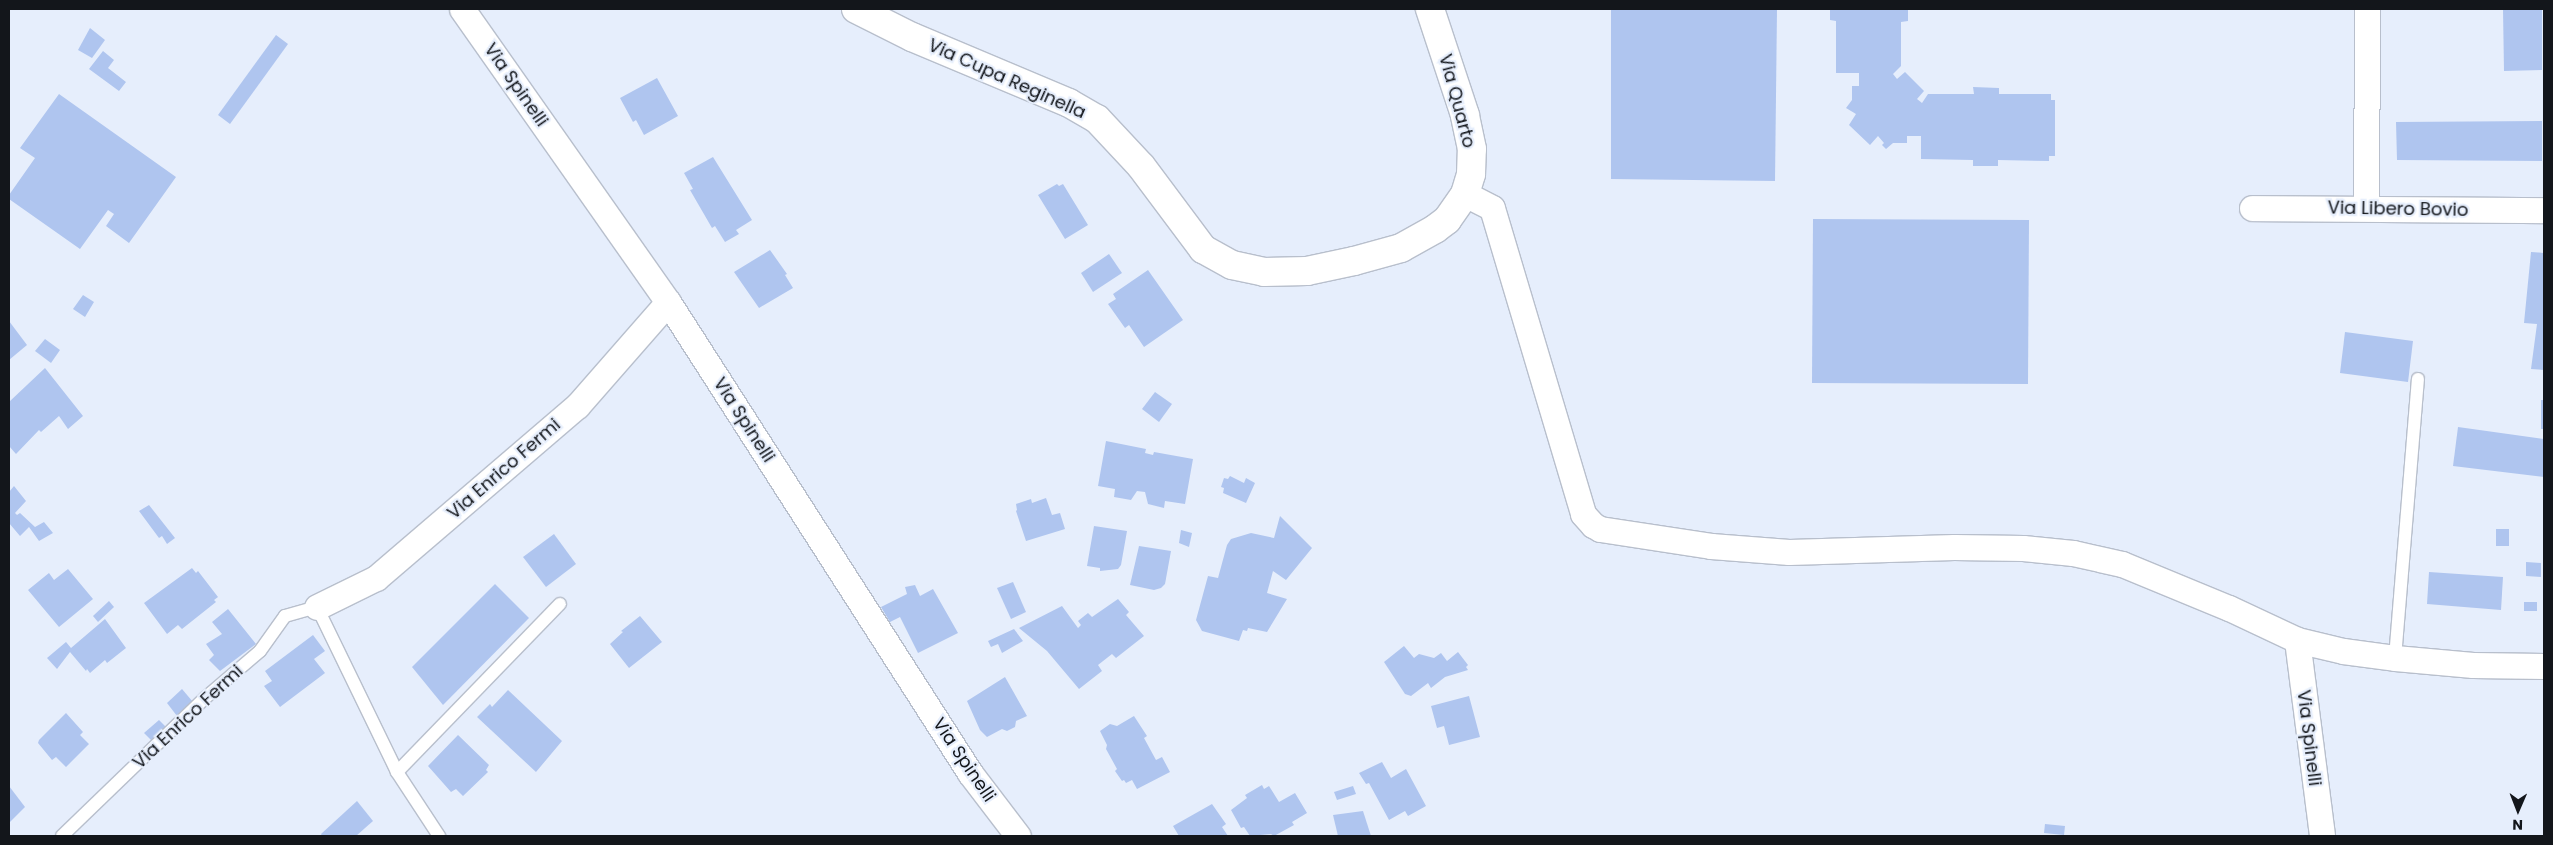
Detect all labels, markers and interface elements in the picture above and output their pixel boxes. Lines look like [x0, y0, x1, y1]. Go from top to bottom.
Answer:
street label: Via Cupa Reginella [925, 34, 1089, 124]
street label: Via Spinelli [479, 39, 553, 131]
street label: Via Quarto [1434, 52, 1480, 150]
street label: Via Libero Bovio [2327, 197, 2469, 221]
street label: Via Spinelli [709, 374, 779, 466]
street label: Via Enrico Fermi [443, 414, 565, 524]
street label: Via Enrico Fermi [128, 660, 248, 774]
street label: Via Spinelli [2292, 689, 2326, 787]
street label: Via Spinelli [928, 714, 1000, 806]
north arrow [2493, 785, 2543, 835]
text: N [2512, 815, 2523, 835]

